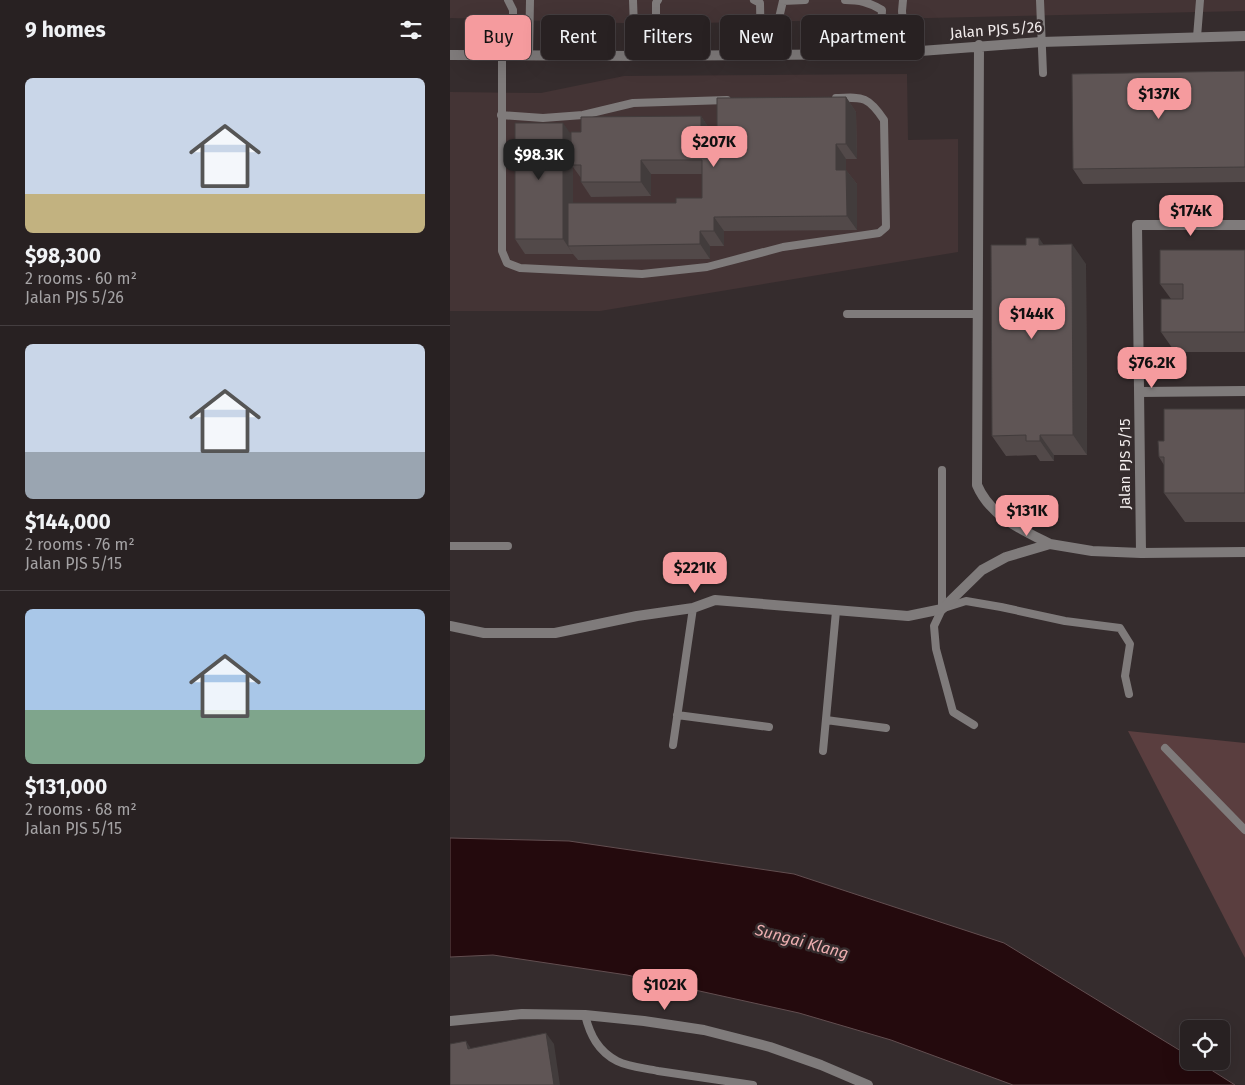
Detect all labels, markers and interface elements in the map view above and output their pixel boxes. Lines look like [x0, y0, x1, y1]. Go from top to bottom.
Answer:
chip: Buy [465, 15, 531, 60]
chip: Rent [541, 15, 615, 60]
chip: Filters [625, 15, 710, 60]
chip: New [720, 15, 791, 60]
chip: Apartment [801, 15, 924, 60]
icon: filters [397, 16, 425, 44]
text: 9 homes [25, 17, 106, 43]
street label: Jalan PJS 5/26 [949, 18, 1043, 42]
pin: $137K [1124, 78, 1194, 120]
text: $137K [1138, 84, 1180, 103]
icon: home [180, 111, 270, 201]
pin: $207K [679, 126, 749, 168]
text: $207K [692, 132, 736, 151]
pin: $98.3K [498, 138, 580, 181]
text: $98.3K [514, 145, 564, 164]
pin: $174K [1156, 194, 1226, 237]
text: $174K [1170, 201, 1212, 220]
text: $98,300 [25, 243, 101, 269]
text: 2 rooms · 60 m² [25, 269, 137, 288]
text: Jalan PJS 5/26 [25, 288, 124, 307]
pin: $144K [997, 298, 1067, 340]
text: $144K [1010, 304, 1054, 323]
pin: $76.2K [1111, 346, 1193, 389]
text: $76.2K [1129, 353, 1175, 372]
icon: home [180, 376, 270, 466]
street label: Jalan PJS 5/15 [1116, 419, 1134, 509]
pin: $131K [992, 494, 1062, 537]
text: $131K [1006, 501, 1048, 520]
text: $144,000 [25, 509, 111, 535]
text: 2 rooms · 76 m² [25, 535, 135, 554]
pin: $221K [660, 552, 730, 594]
text: Jalan PJS 5/15 [25, 554, 122, 573]
text: $221K [674, 558, 716, 577]
icon: home [180, 641, 270, 731]
text: $131,000 [25, 774, 107, 800]
text: 2 rooms · 68 m² [25, 800, 137, 819]
text: Jalan PJS 5/15 [25, 819, 122, 838]
water label: Sungai Klang [752, 920, 851, 963]
pin: $102K [630, 968, 700, 1011]
text: $102K [643, 975, 687, 994]
map controls [1180, 1020, 1230, 1070]
button: locate [1180, 1020, 1230, 1070]

